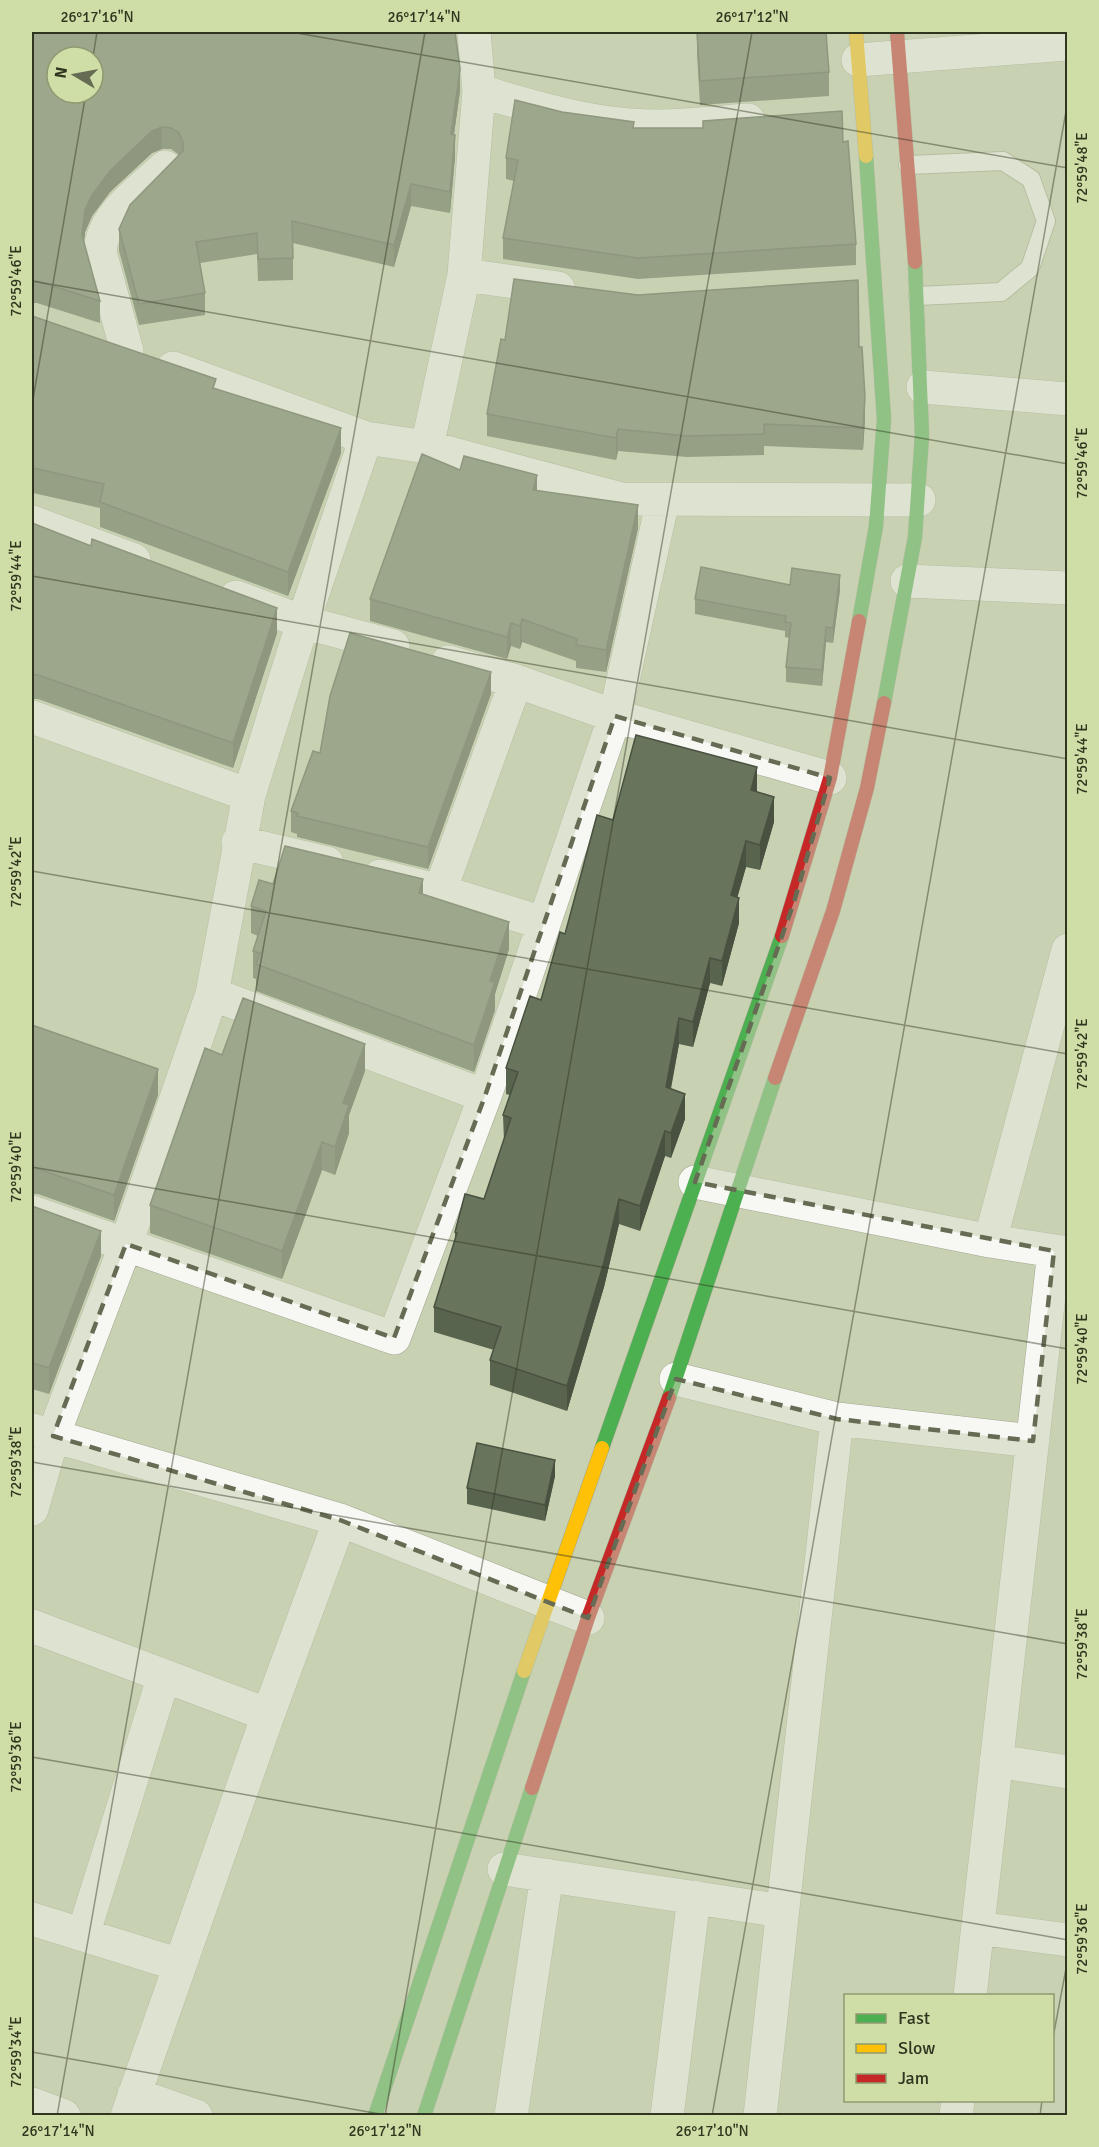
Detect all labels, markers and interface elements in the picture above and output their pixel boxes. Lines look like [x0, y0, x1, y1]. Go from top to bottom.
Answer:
text: 26°17'16"N [60, 8, 134, 26]
text: 26°17'14"N [387, 8, 461, 26]
text: 26°17'12"N [715, 8, 789, 26]
north arrow [45, 45, 105, 105]
text: N [50, 65, 72, 80]
text: 72°59'48"E [1073, 132, 1091, 204]
text: 72°59'46"E [7, 245, 25, 317]
text: 72°59'46"E [1073, 427, 1091, 499]
text: 72°59'44"E [7, 540, 25, 612]
text: 72°59'44"E [1073, 723, 1091, 795]
text: 72°59'42"E [7, 836, 25, 908]
text: 72°59'42"E [1073, 1018, 1091, 1090]
text: 72°59'40"E [7, 1131, 25, 1203]
text: 72°59'40"E [1073, 1313, 1091, 1385]
text: 72°59'38"E [7, 1426, 25, 1498]
text: 72°59'38"E [1073, 1608, 1091, 1680]
text: 72°59'36"E [7, 1721, 25, 1793]
text: 72°59'36"E [1073, 1903, 1091, 1975]
legend [844, 1994, 1054, 2102]
text: Fast [898, 2007, 930, 2029]
text: 72°59'34"E [7, 2016, 25, 2088]
text: Slow [898, 2037, 935, 2059]
text: Jam [898, 2067, 929, 2089]
text: 26°17'14"N [21, 2122, 95, 2140]
text: 26°17'12"N [348, 2122, 422, 2140]
text: 26°17'10"N [675, 2122, 749, 2140]

